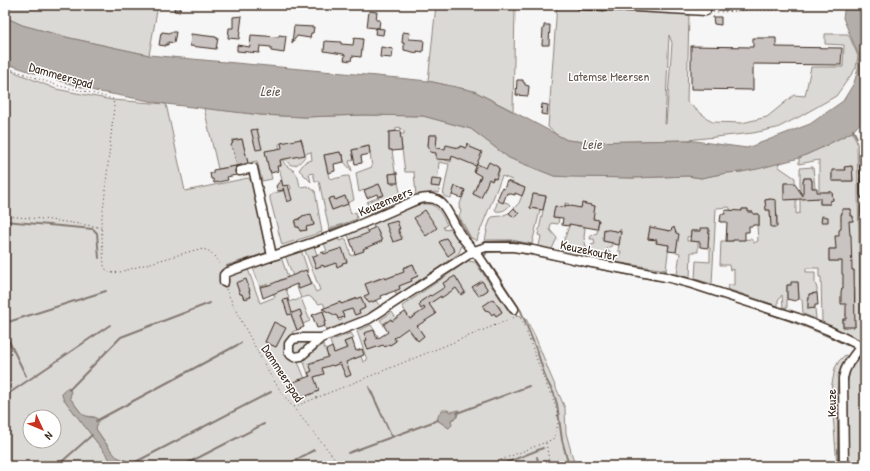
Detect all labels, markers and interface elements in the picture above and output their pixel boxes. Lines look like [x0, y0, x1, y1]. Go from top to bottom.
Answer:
street label: Dammeerspad [27, 57, 95, 93]
park label: Latemse Meersen [569, 67, 649, 85]
water label: Leie [260, 81, 281, 100]
water label: Leie [582, 134, 603, 153]
street label: Keuzemeers [355, 182, 415, 220]
street label: Keuzekouter [559, 235, 619, 265]
street label: Dammeerspad [258, 341, 308, 405]
street label: Keuze [822, 389, 840, 417]
north arrow [22, 409, 62, 449]
text: N [42, 429, 56, 443]

